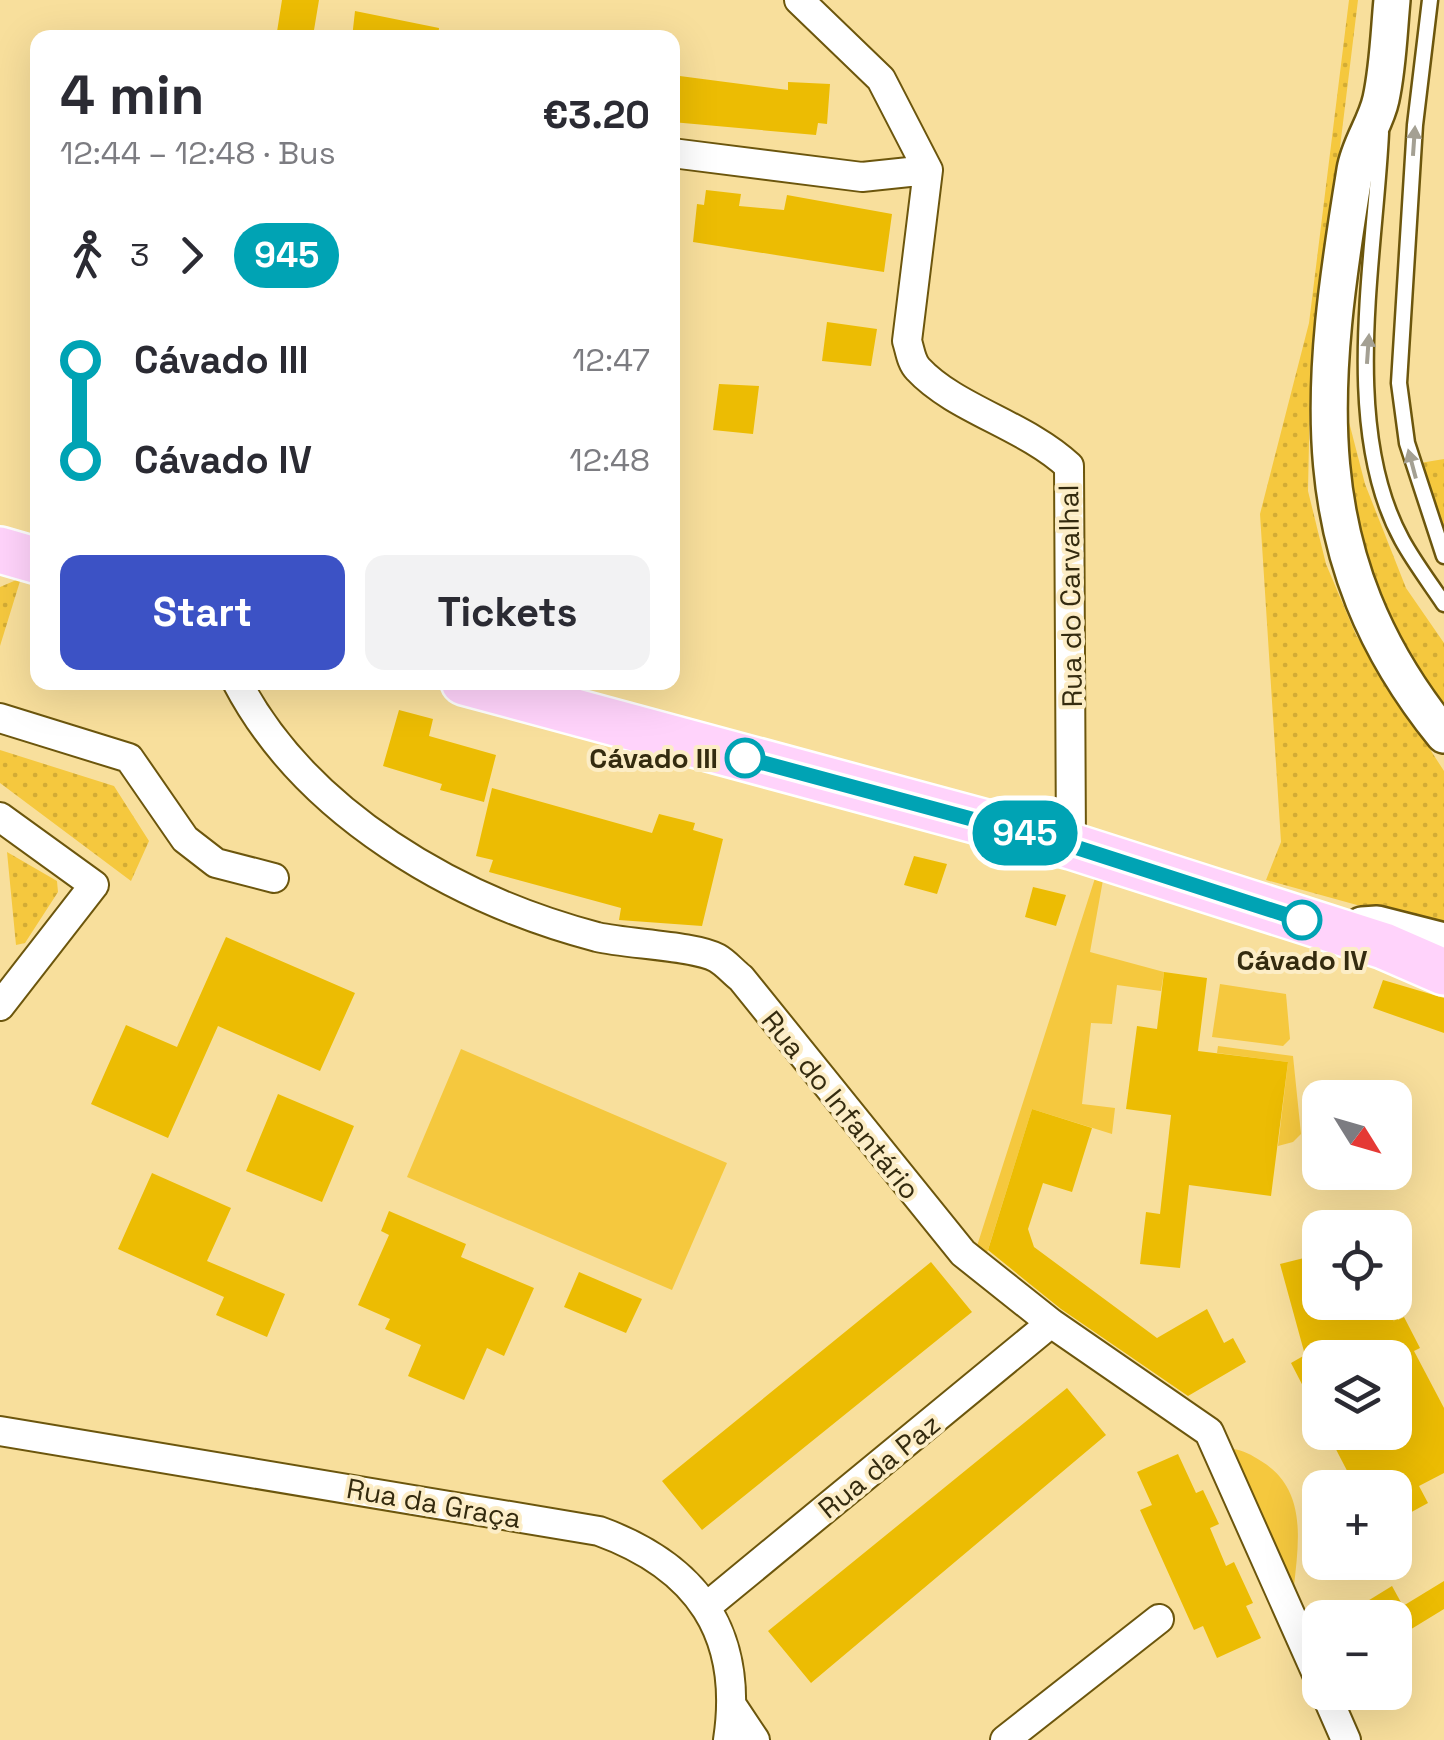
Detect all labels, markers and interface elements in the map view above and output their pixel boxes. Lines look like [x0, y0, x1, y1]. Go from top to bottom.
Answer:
text: 4 min [60, 60, 204, 130]
text: €3.20 [543, 91, 650, 139]
one-way arrow [1406, 124, 1422, 156]
text: 12:44 – 12:48 · Bus [60, 133, 336, 173]
icon: walk [60, 228, 115, 283]
icon: forward [164, 228, 219, 283]
text: 945 [254, 233, 319, 277]
text: 3 [130, 235, 149, 275]
one-way arrow [1360, 333, 1376, 365]
text: Cávado III [134, 336, 309, 384]
text: 12:47 [572, 340, 650, 380]
text: Cávado IV [134, 436, 312, 484]
text: 12:48 [569, 440, 650, 480]
one-way arrow [1404, 448, 1420, 479]
street label: Rua do Carvalhal [1050, 484, 1090, 708]
button: Start [60, 555, 345, 670]
button: Tickets [365, 555, 650, 670]
marker: Cávado III [726, 739, 764, 777]
place label: Cávado III [589, 740, 718, 776]
line badge: 945 [968, 800, 1082, 866]
text: 945 [993, 811, 1057, 855]
marker: Cávado IV [1283, 901, 1321, 939]
place label: Cávado IV [1236, 942, 1368, 978]
street label: Rua do Infantário [754, 1003, 928, 1207]
north arrow [1302, 1080, 1412, 1190]
map controls [1302, 1080, 1412, 1710]
button: locate [1302, 1210, 1412, 1320]
button: layers [1302, 1340, 1412, 1450]
street label: Rua da Paz [811, 1406, 947, 1526]
street label: Rua da Graça [344, 1470, 524, 1536]
button: + [1302, 1470, 1412, 1580]
button: − [1302, 1600, 1412, 1710]

